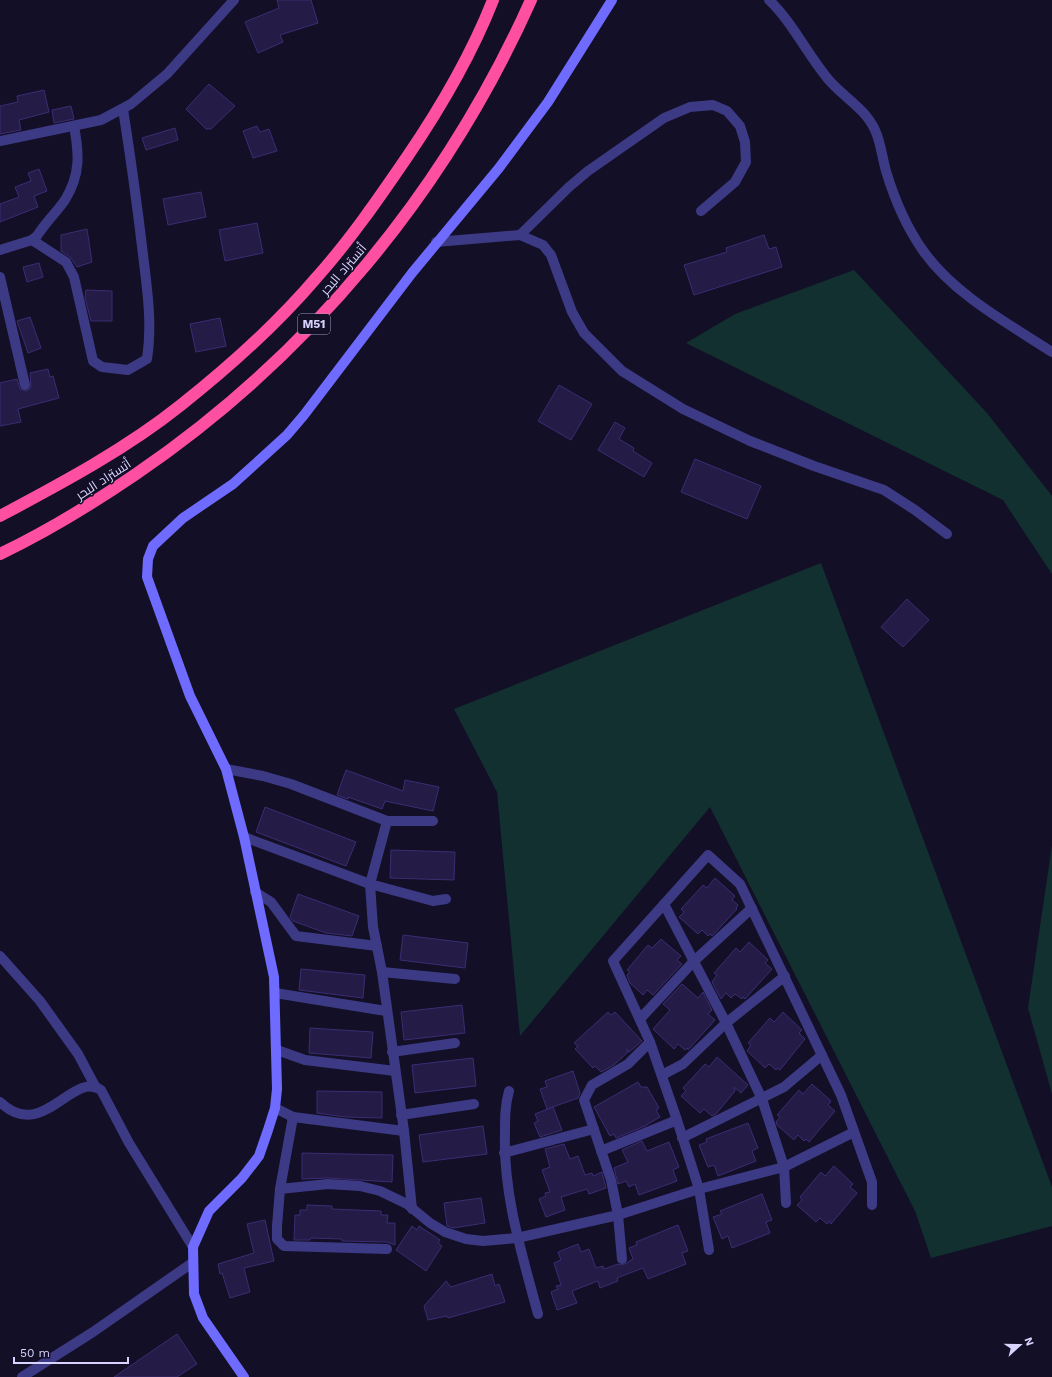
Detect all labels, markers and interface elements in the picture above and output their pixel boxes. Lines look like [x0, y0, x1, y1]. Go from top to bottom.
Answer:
street label: أتستراد البحر [316, 240, 370, 299]
road number: M51 [298, 314, 330, 334]
street label: أتستراد البحر [72, 455, 134, 503]
north arrow [1000, 1325, 1040, 1365]
text: N [1021, 1335, 1036, 1348]
scale bar [14, 1339, 128, 1365]
text: 50 m [20, 1346, 50, 1360]

